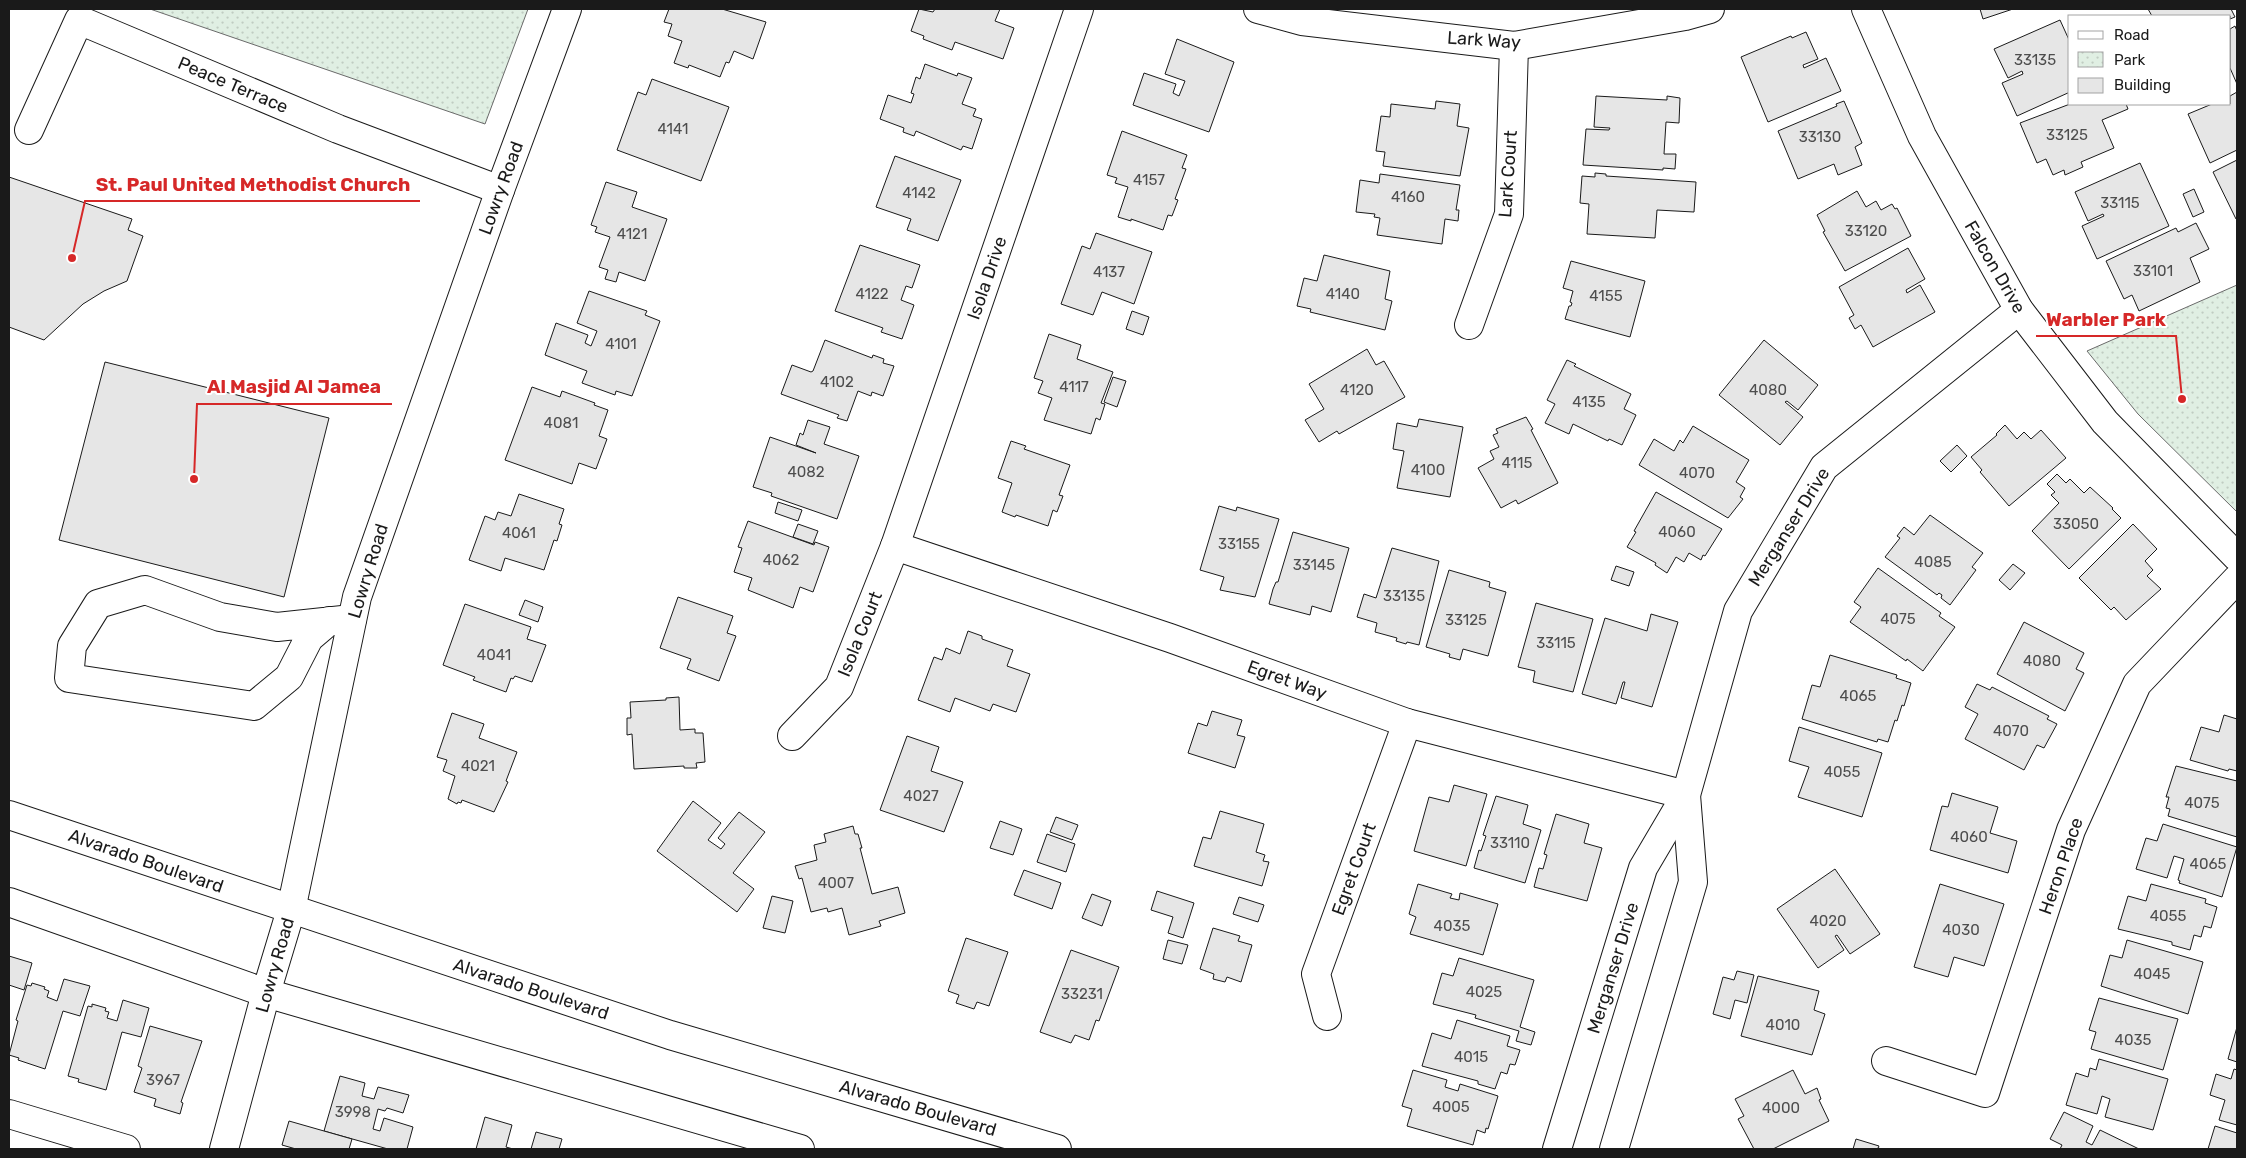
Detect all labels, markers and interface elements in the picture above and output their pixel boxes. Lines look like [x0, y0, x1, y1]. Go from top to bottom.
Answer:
legend [2068, 15, 2231, 105]
street label: Lark Way [1446, 26, 1522, 54]
text: Road [2114, 26, 2150, 44]
house number: 33135 [2014, 51, 2056, 69]
text: Park [2114, 51, 2145, 69]
street label: Peace Terrace [175, 52, 291, 118]
text: Building [2114, 76, 2171, 94]
house number: 4141 [658, 120, 688, 138]
house number: 33125 [2046, 126, 2088, 144]
house number: 33130 [1799, 128, 1841, 146]
street label: Lark Court [1494, 130, 1522, 218]
street label: Lowry Road [474, 138, 528, 238]
callout: St. Paul United Methodist Church [85, 167, 420, 201]
house number: 4157 [1133, 171, 1165, 189]
text: St. Paul United Methodist Church [96, 173, 410, 196]
house number: 4142 [902, 184, 936, 202]
house number: 4160 [1391, 188, 1425, 206]
house number: 33115 [2100, 194, 2140, 212]
street label: Falcon Drive [1960, 217, 2030, 317]
house number: 33120 [1845, 222, 1887, 240]
house number: 4121 [617, 225, 647, 243]
street label: Isola Drive [963, 234, 1011, 322]
house number: 33101 [2133, 262, 2173, 280]
house number: 4137 [1093, 263, 1125, 281]
house number: 4122 [855, 285, 889, 303]
house number: 4140 [1326, 285, 1360, 303]
house number: 4155 [1589, 287, 1623, 305]
callout: Warbler Park [2036, 302, 2176, 336]
text: Warbler Park [2046, 308, 2166, 331]
house number: 4101 [605, 335, 637, 353]
callout: Al Masjid Al Jamea [197, 370, 392, 404]
house number: 4102 [820, 373, 854, 391]
text: Al Masjid Al Jamea [207, 375, 381, 398]
house number: 4117 [1059, 378, 1089, 396]
house number: 4120 [1340, 381, 1374, 399]
house number: 4080 [1749, 381, 1787, 399]
house number: 4135 [1572, 393, 1606, 411]
house number: 4081 [544, 414, 578, 432]
house number: 4115 [1502, 454, 1532, 472]
house number: 4100 [1411, 461, 1445, 479]
house number: 4082 [787, 463, 825, 481]
street label: Merganser Drive [1744, 463, 1834, 591]
house number: 4070 [1679, 464, 1715, 482]
house number: 33050 [2053, 515, 2099, 533]
street label: Lowry Road [343, 521, 393, 621]
house number: 4060 [1658, 523, 1696, 541]
house number: 4061 [502, 524, 536, 542]
house number: 33155 [1218, 535, 1260, 553]
house number: 4062 [763, 551, 800, 569]
house number: 4085 [1914, 553, 1952, 571]
house number: 33145 [1293, 556, 1335, 574]
house number: 33135 [1383, 587, 1425, 605]
street label: Isola Court [833, 588, 887, 680]
house number: 4075 [1880, 610, 1916, 628]
house number: 33125 [1445, 611, 1487, 629]
house number: 33115 [1536, 634, 1576, 652]
house number: 4041 [477, 646, 511, 664]
house number: 4080 [2023, 652, 2061, 670]
street label: Egret Way [1244, 655, 1330, 705]
house number: 4065 [1840, 687, 1876, 705]
house number: 4070 [1993, 722, 2029, 740]
house number: 4021 [461, 757, 495, 775]
house number: 4055 [1824, 763, 1860, 781]
house number: 4027 [903, 787, 939, 805]
house number: 4075 [2184, 794, 2220, 812]
street label: Heron Place [2034, 815, 2088, 917]
street label: Egret Court [1327, 820, 1381, 918]
street label: Alvarado Boulevard [66, 824, 226, 898]
house number: 4060 [1950, 828, 1988, 846]
house number: 33110 [1490, 834, 1530, 852]
house number: 4065 [2190, 855, 2226, 873]
house number: 4007 [818, 874, 854, 892]
street label: Merganser Drive [1583, 900, 1643, 1036]
house number: 4055 [2150, 907, 2186, 925]
house number: 4020 [1809, 912, 1847, 930]
street label: Lowry Road [251, 915, 299, 1015]
house number: 4035 [1434, 917, 1470, 935]
house number: 4030 [1942, 921, 1980, 939]
street label: Alvarado Boulevard [450, 953, 612, 1025]
house number: 4045 [2133, 965, 2171, 983]
house number: 4025 [1466, 983, 1502, 1001]
house number: 33231 [1061, 985, 1103, 1003]
house number: 4010 [1766, 1016, 1800, 1034]
house number: 4035 [2115, 1031, 2151, 1049]
house number: 4015 [1454, 1048, 1488, 1066]
house number: 3967 [146, 1071, 180, 1089]
street label: Alvarado Boulevard [837, 1075, 999, 1141]
house number: 4005 [1432, 1098, 1470, 1116]
house number: 4000 [1762, 1099, 1800, 1117]
house number: 3998 [335, 1103, 371, 1121]

